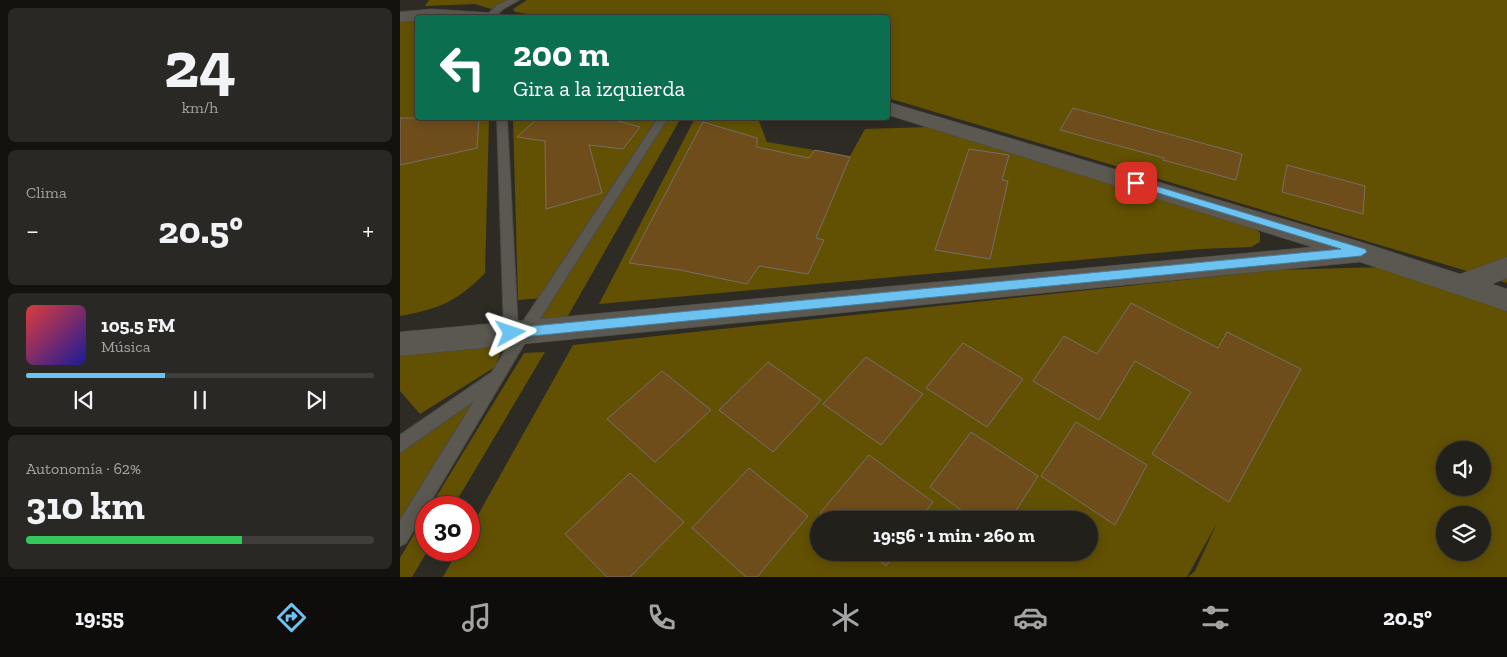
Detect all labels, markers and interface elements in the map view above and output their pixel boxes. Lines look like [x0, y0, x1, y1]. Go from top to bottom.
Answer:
text: 24 [164, 26, 236, 104]
text: 200 m [513, 33, 609, 75]
icon: left [430, 35, 495, 100]
text: Gira a la izquierda [513, 75, 685, 102]
text: km/h [182, 98, 218, 117]
pin [1115, 162, 1157, 204]
icon: arrive [1122, 169, 1150, 197]
text: Clima [26, 183, 67, 202]
text: 20.5° [158, 207, 243, 253]
text: − [26, 214, 39, 247]
text: + [362, 214, 374, 247]
position arrow [484, 306, 536, 358]
text: 105.5 FM [101, 314, 175, 337]
text: Música [101, 337, 150, 356]
icon: previous [70, 386, 98, 414]
icon: pause [186, 386, 214, 414]
icon: next [302, 386, 330, 414]
map controls [1436, 441, 1491, 561]
button: sound [1436, 441, 1491, 496]
text: Autonomía · 62% [26, 459, 141, 478]
text: 310 km [26, 483, 145, 529]
speed limit sign: 30 [415, 496, 480, 561]
button: layers [1436, 506, 1491, 561]
text: 19:56 · 1 min · 260 m [873, 524, 1035, 547]
icon: directions [274, 600, 309, 635]
icon: music [459, 600, 494, 635]
icon: phone [644, 600, 679, 635]
icon: climate [828, 600, 863, 635]
icon: car [1013, 600, 1048, 635]
icon: filters [1198, 600, 1233, 635]
text: 19:55 [75, 604, 124, 631]
text: 20.5° [1383, 604, 1432, 631]

